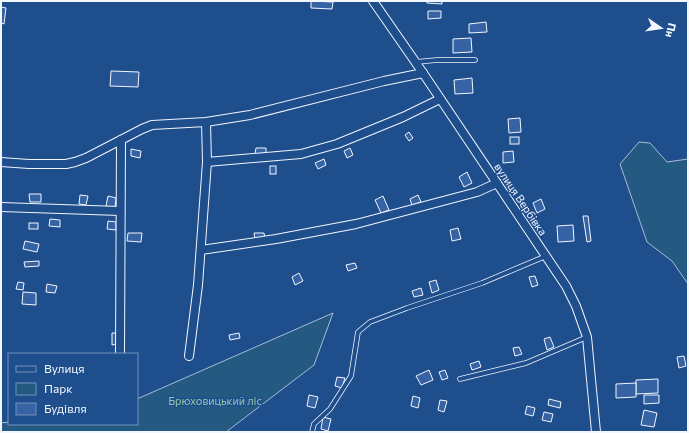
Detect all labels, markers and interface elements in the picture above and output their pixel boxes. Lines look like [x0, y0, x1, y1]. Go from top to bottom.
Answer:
north arrow [641, 8, 681, 48]
text: Пн [663, 22, 679, 39]
street label: вулиця Вербівка [492, 160, 550, 238]
legend [8, 353, 138, 425]
text: Вулиця [44, 361, 85, 375]
text: Парк [44, 381, 73, 395]
park label: Брюховицький ліс [168, 394, 262, 407]
text: Будівля [44, 401, 87, 415]

